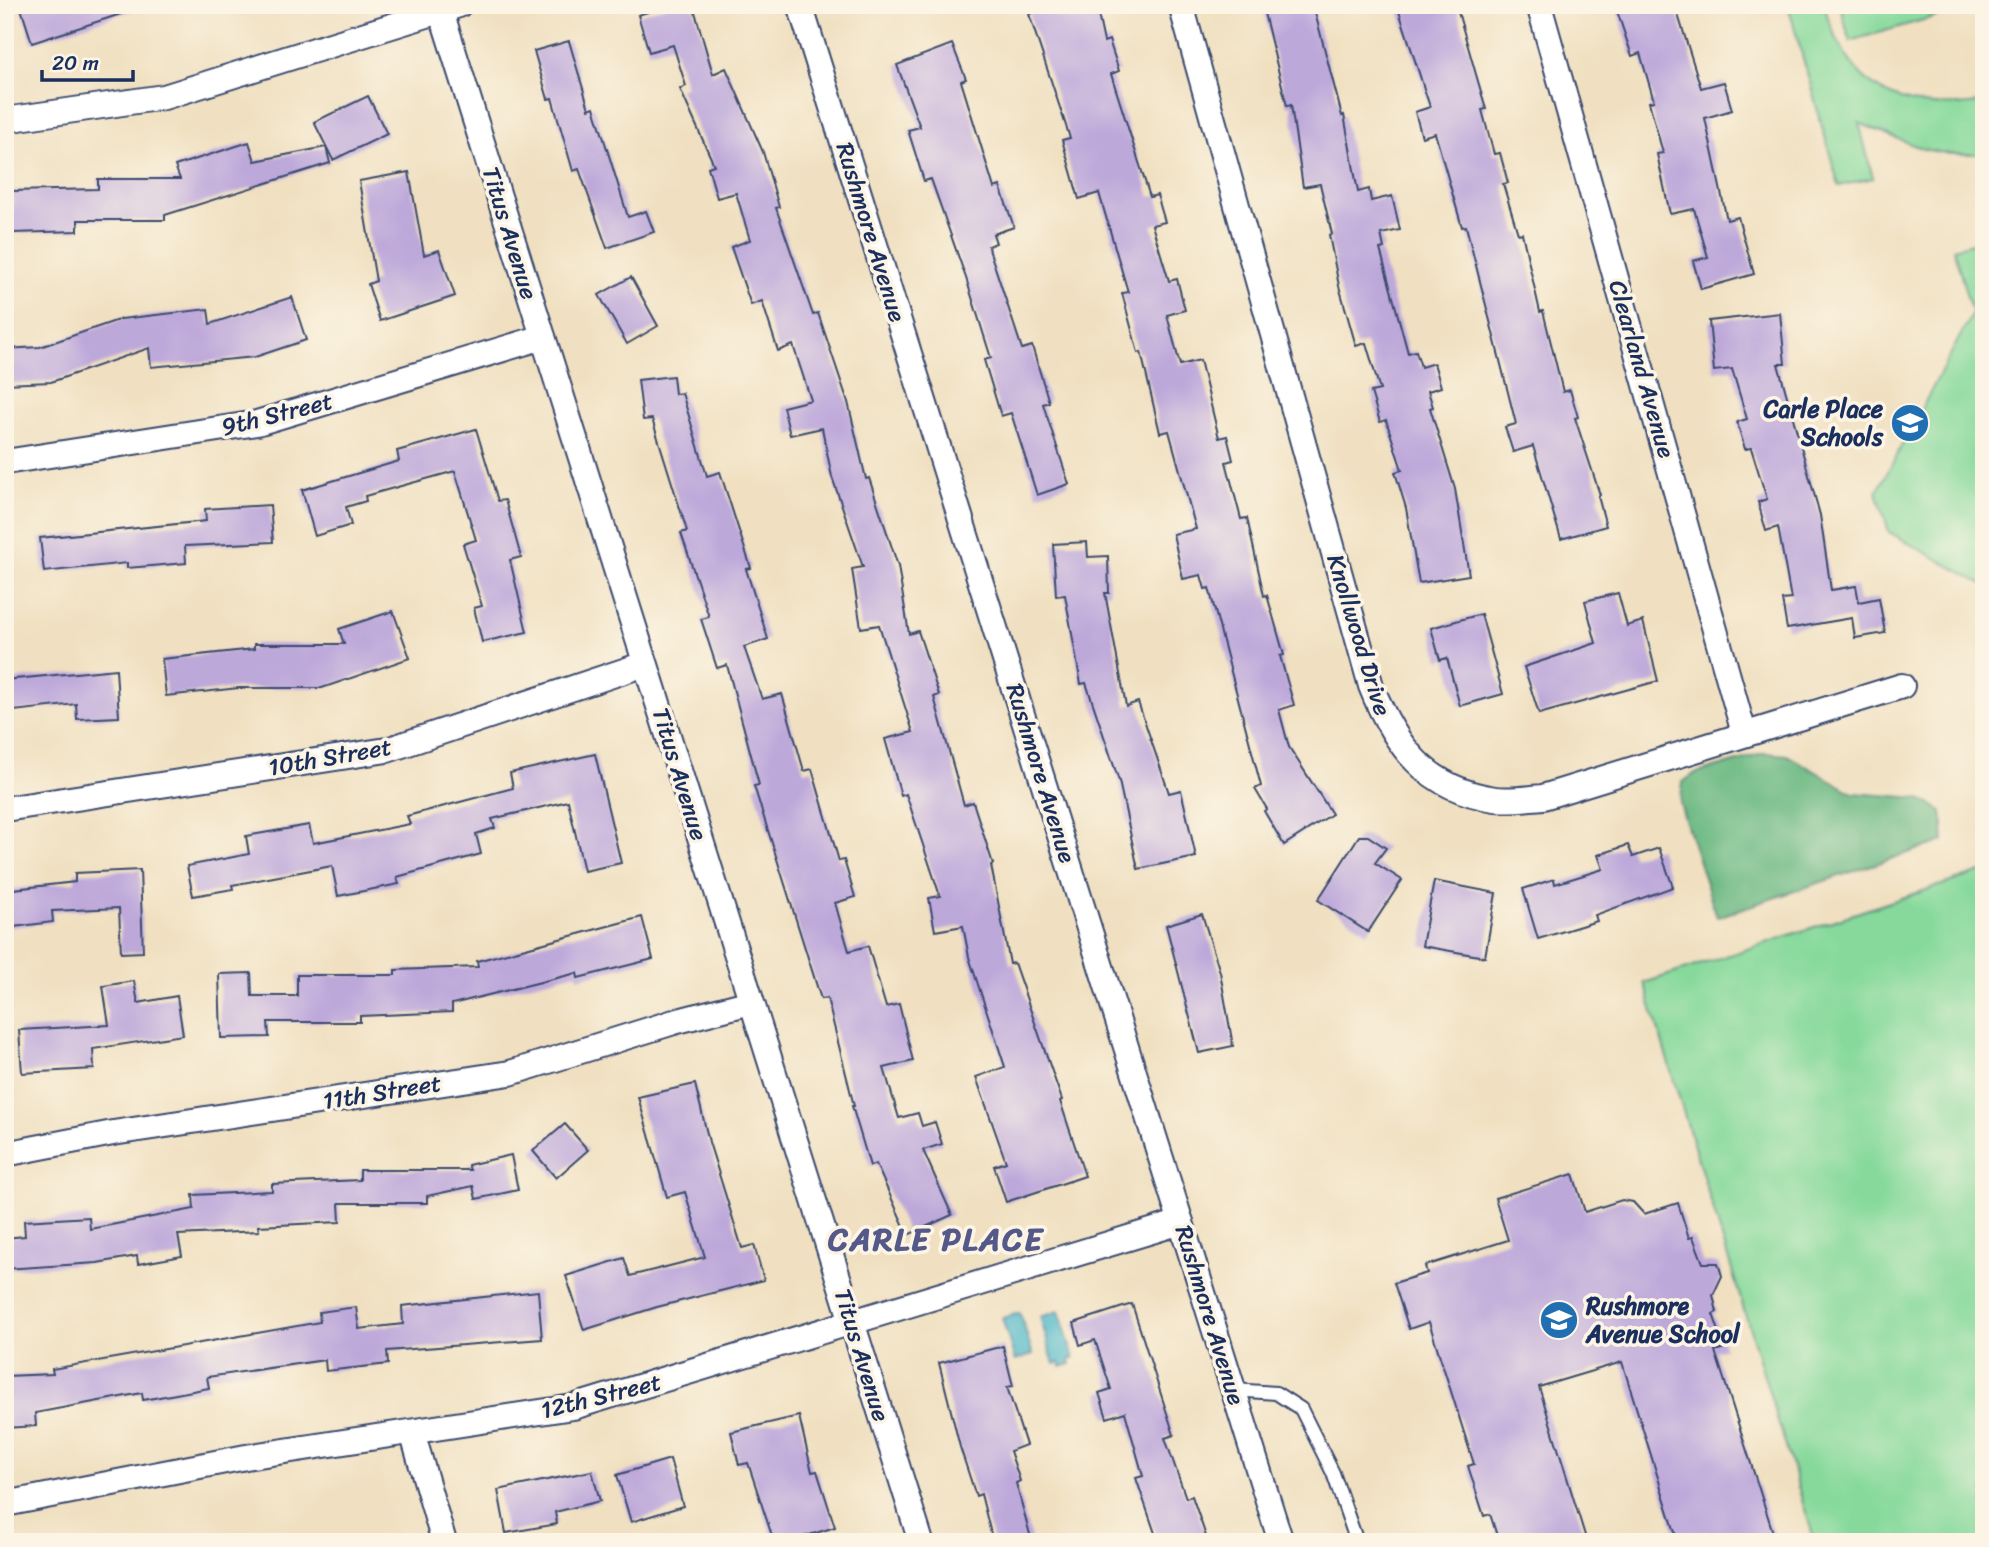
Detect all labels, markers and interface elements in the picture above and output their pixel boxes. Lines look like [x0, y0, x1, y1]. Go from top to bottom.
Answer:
scale bar [42, 38, 133, 82]
text: 20 m [52, 44, 99, 82]
street label: Rushmore Avenue [824, 137, 918, 327]
street label: Titus Avenue [470, 161, 550, 305]
street label: Clearland Avenue [1597, 275, 1688, 463]
street label: 9th Street [217, 380, 337, 448]
place label: Carle Place Schools [1762, 388, 1884, 458]
school or university icon: Carle Place Schools [1889, 402, 1931, 444]
street label: Knollwood Drive [1314, 549, 1404, 721]
street label: Rushmore Avenue [994, 678, 1088, 868]
street label: Titus Avenue [640, 702, 720, 846]
street label: 10th Street [265, 726, 395, 788]
street label: 11th Street [320, 1062, 444, 1122]
district label: CARLE PLACE [827, 1211, 1044, 1268]
street label: Rushmore Avenue [1163, 1220, 1257, 1410]
street label: Titus Avenue [822, 1283, 902, 1427]
place label: Rushmore Avenue School [1585, 1285, 1741, 1355]
school or university icon: Rushmore Avenue School [1538, 1299, 1580, 1341]
street label: 12th Street [536, 1361, 666, 1431]

